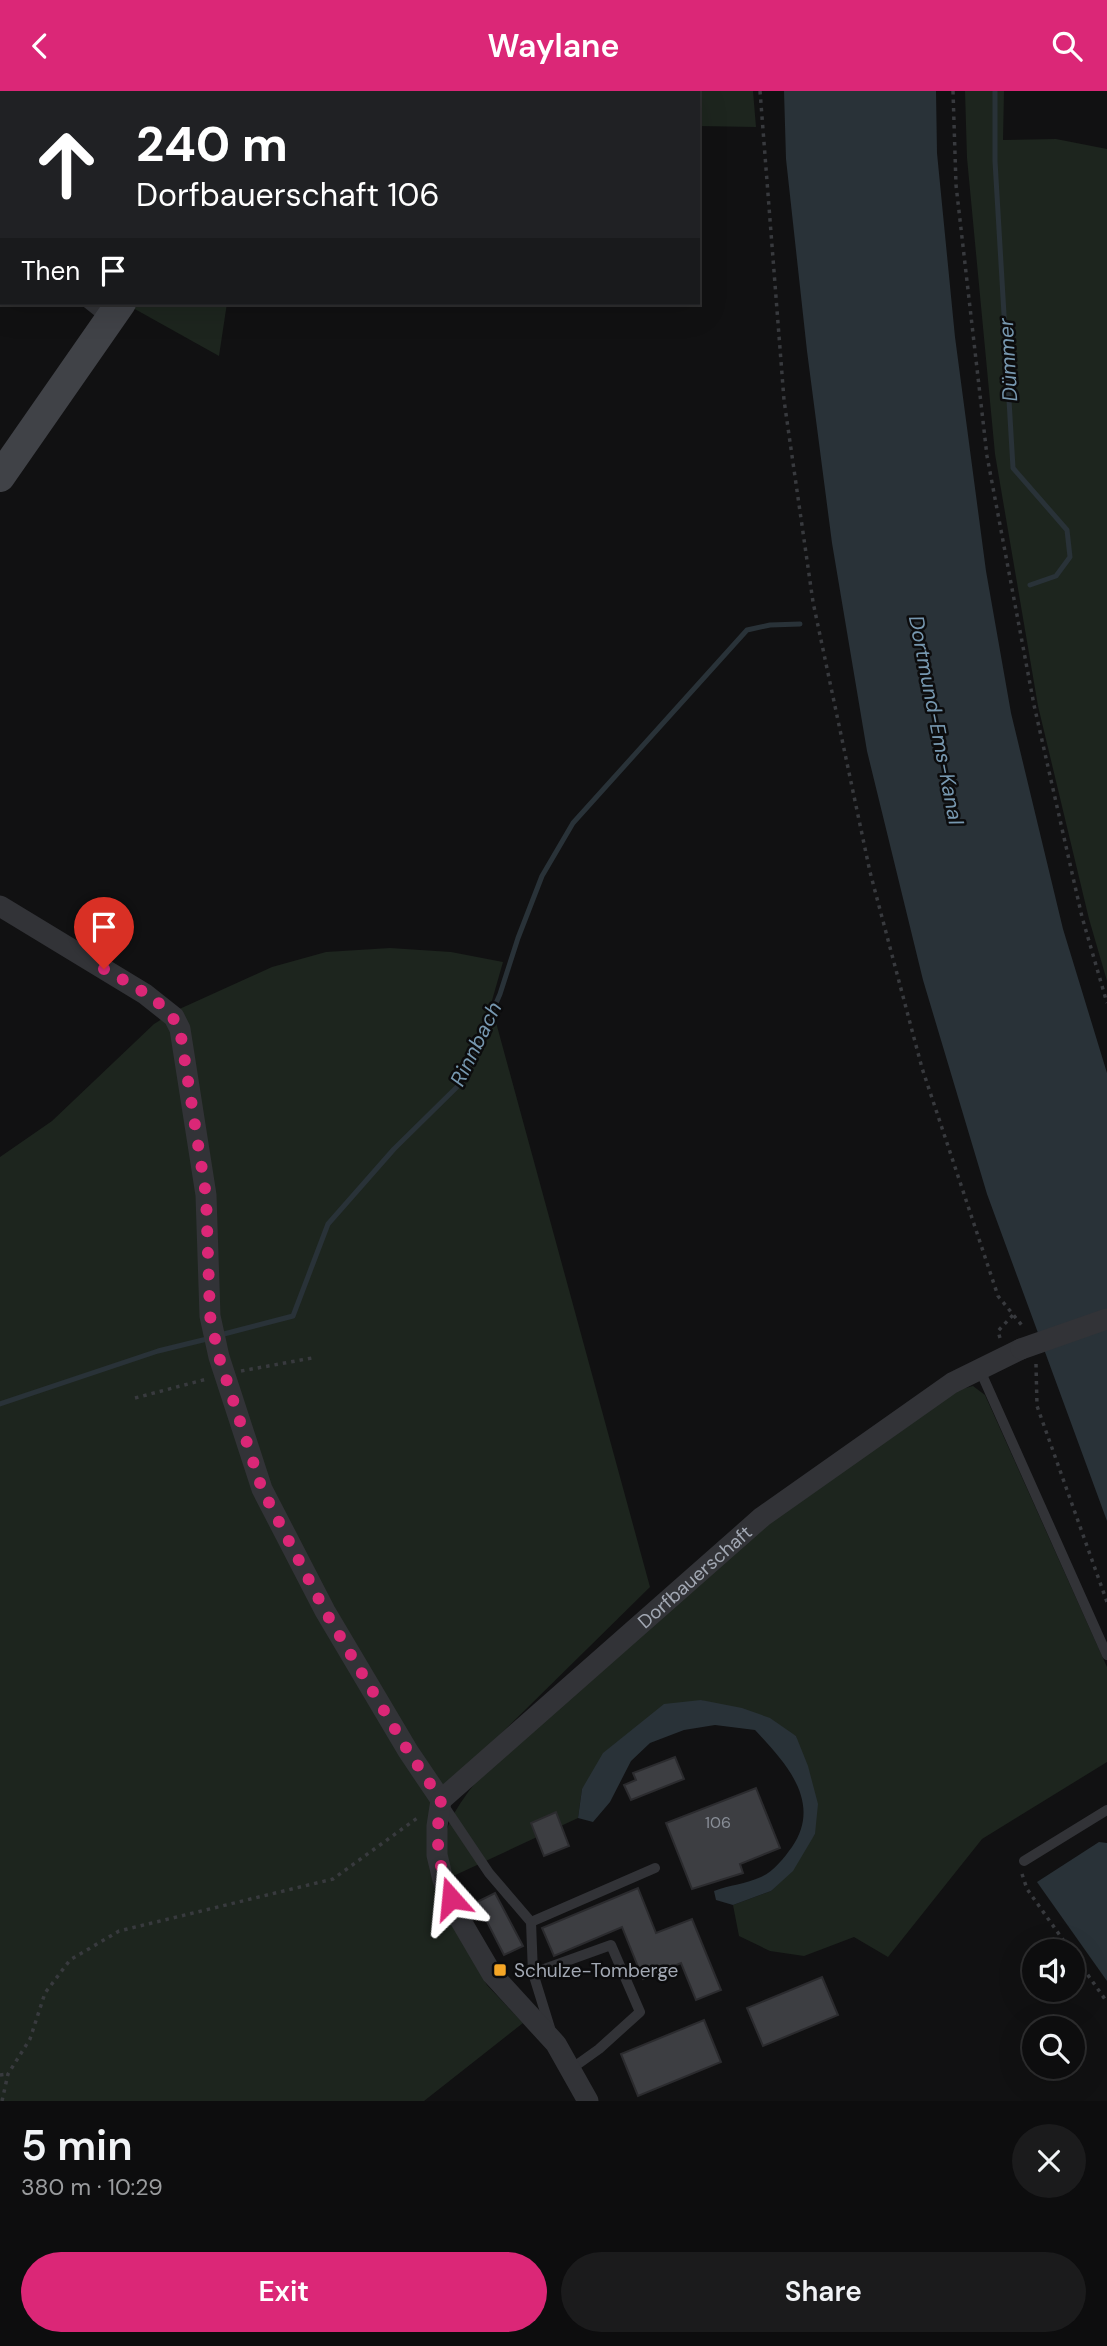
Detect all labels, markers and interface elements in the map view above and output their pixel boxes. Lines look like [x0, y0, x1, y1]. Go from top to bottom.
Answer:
text: Waylane [488, 25, 619, 67]
icon: back [21, 27, 59, 65]
icon: search [1048, 27, 1086, 65]
text: 240 m [136, 112, 288, 176]
icon: ahead [21, 119, 112, 210]
text: Dorfbauerschaft 106 [136, 174, 440, 216]
icon: arrive [94, 252, 132, 290]
text: Then [21, 254, 80, 288]
water label: Dümmer [992, 316, 1024, 402]
water label: Dortmund-Ems-Kanal [902, 613, 970, 827]
pin [74, 897, 134, 969]
icon: arrive [85, 908, 123, 946]
water label: Rinnbach [444, 997, 508, 1091]
street label: Dorfbauerschaft [632, 1519, 757, 1634]
house number: 106 [705, 1812, 731, 1833]
position arrow [414, 1861, 488, 1935]
map controls [1022, 1939, 1085, 2079]
button: sound [1022, 1939, 1085, 2002]
place label: Schulze-Tomberge [514, 1958, 678, 1983]
marker: Schulze-Tomberge [492, 1962, 508, 1978]
button: search [1022, 2016, 1085, 2079]
text: 5 min [21, 2118, 133, 2173]
button: close [1012, 2124, 1086, 2198]
text: 380 m · 10:29 [21, 2172, 163, 2202]
button: Exit [21, 2252, 547, 2332]
button: Share [561, 2252, 1086, 2332]

